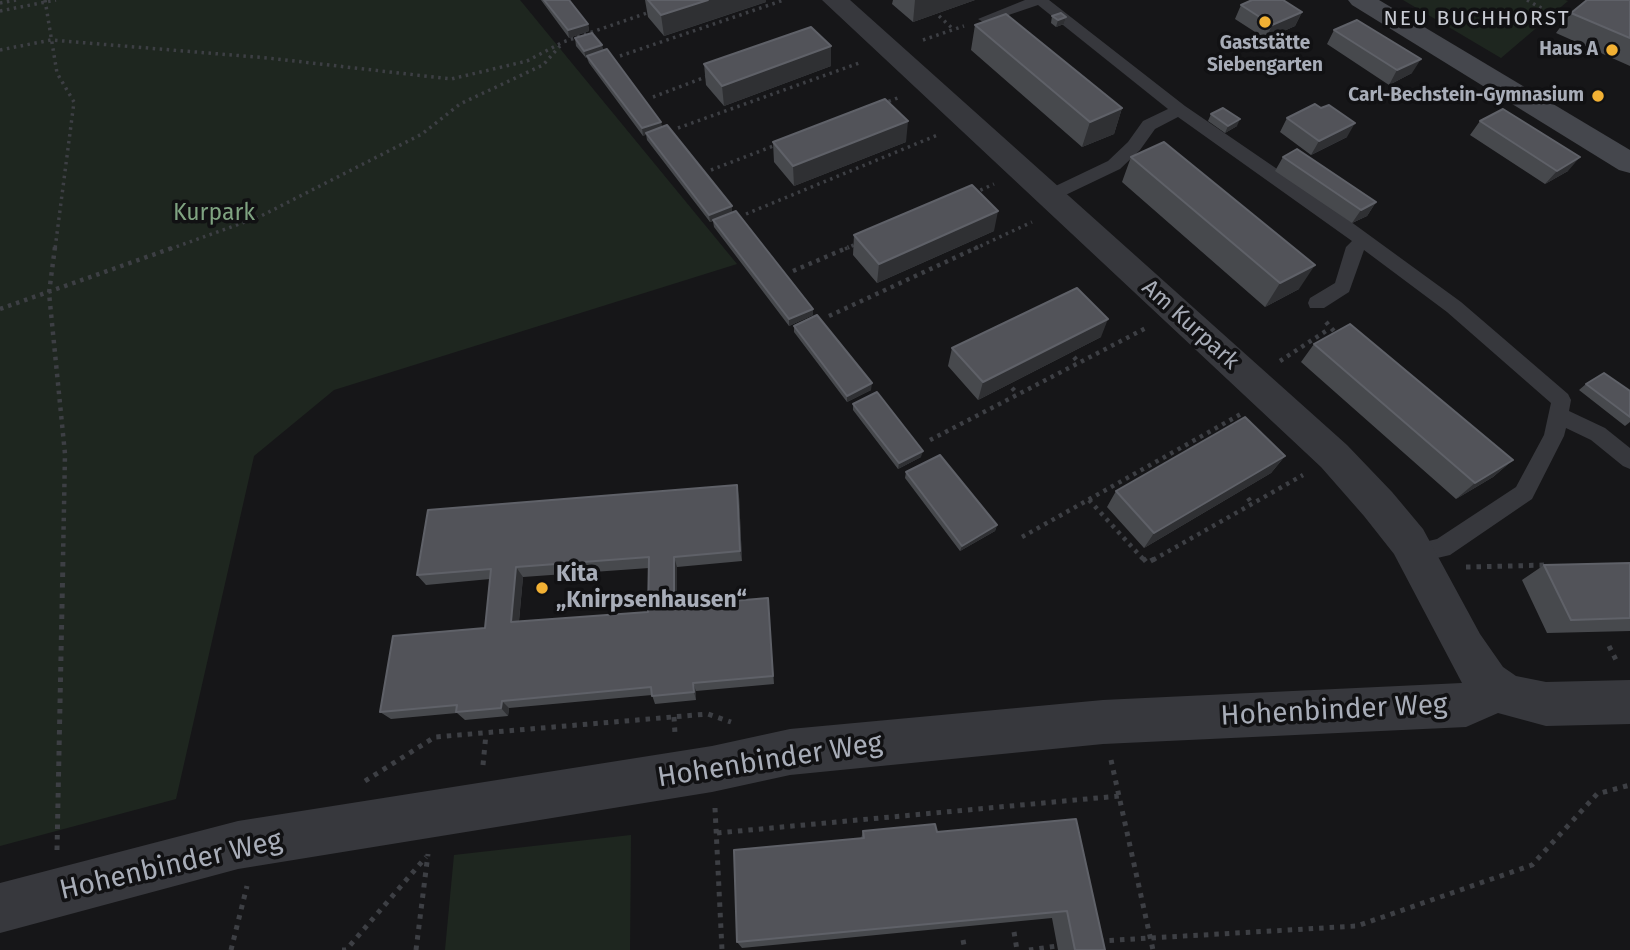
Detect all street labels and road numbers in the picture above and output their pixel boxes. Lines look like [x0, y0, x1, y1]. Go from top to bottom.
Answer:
street label: Am Kurpark [1136, 274, 1244, 376]
street label: Hohenbinder Weg [1220, 688, 1448, 734]
street label: Hohenbinder Weg [655, 727, 885, 795]
street label: Hohenbinder Weg [56, 824, 286, 908]

